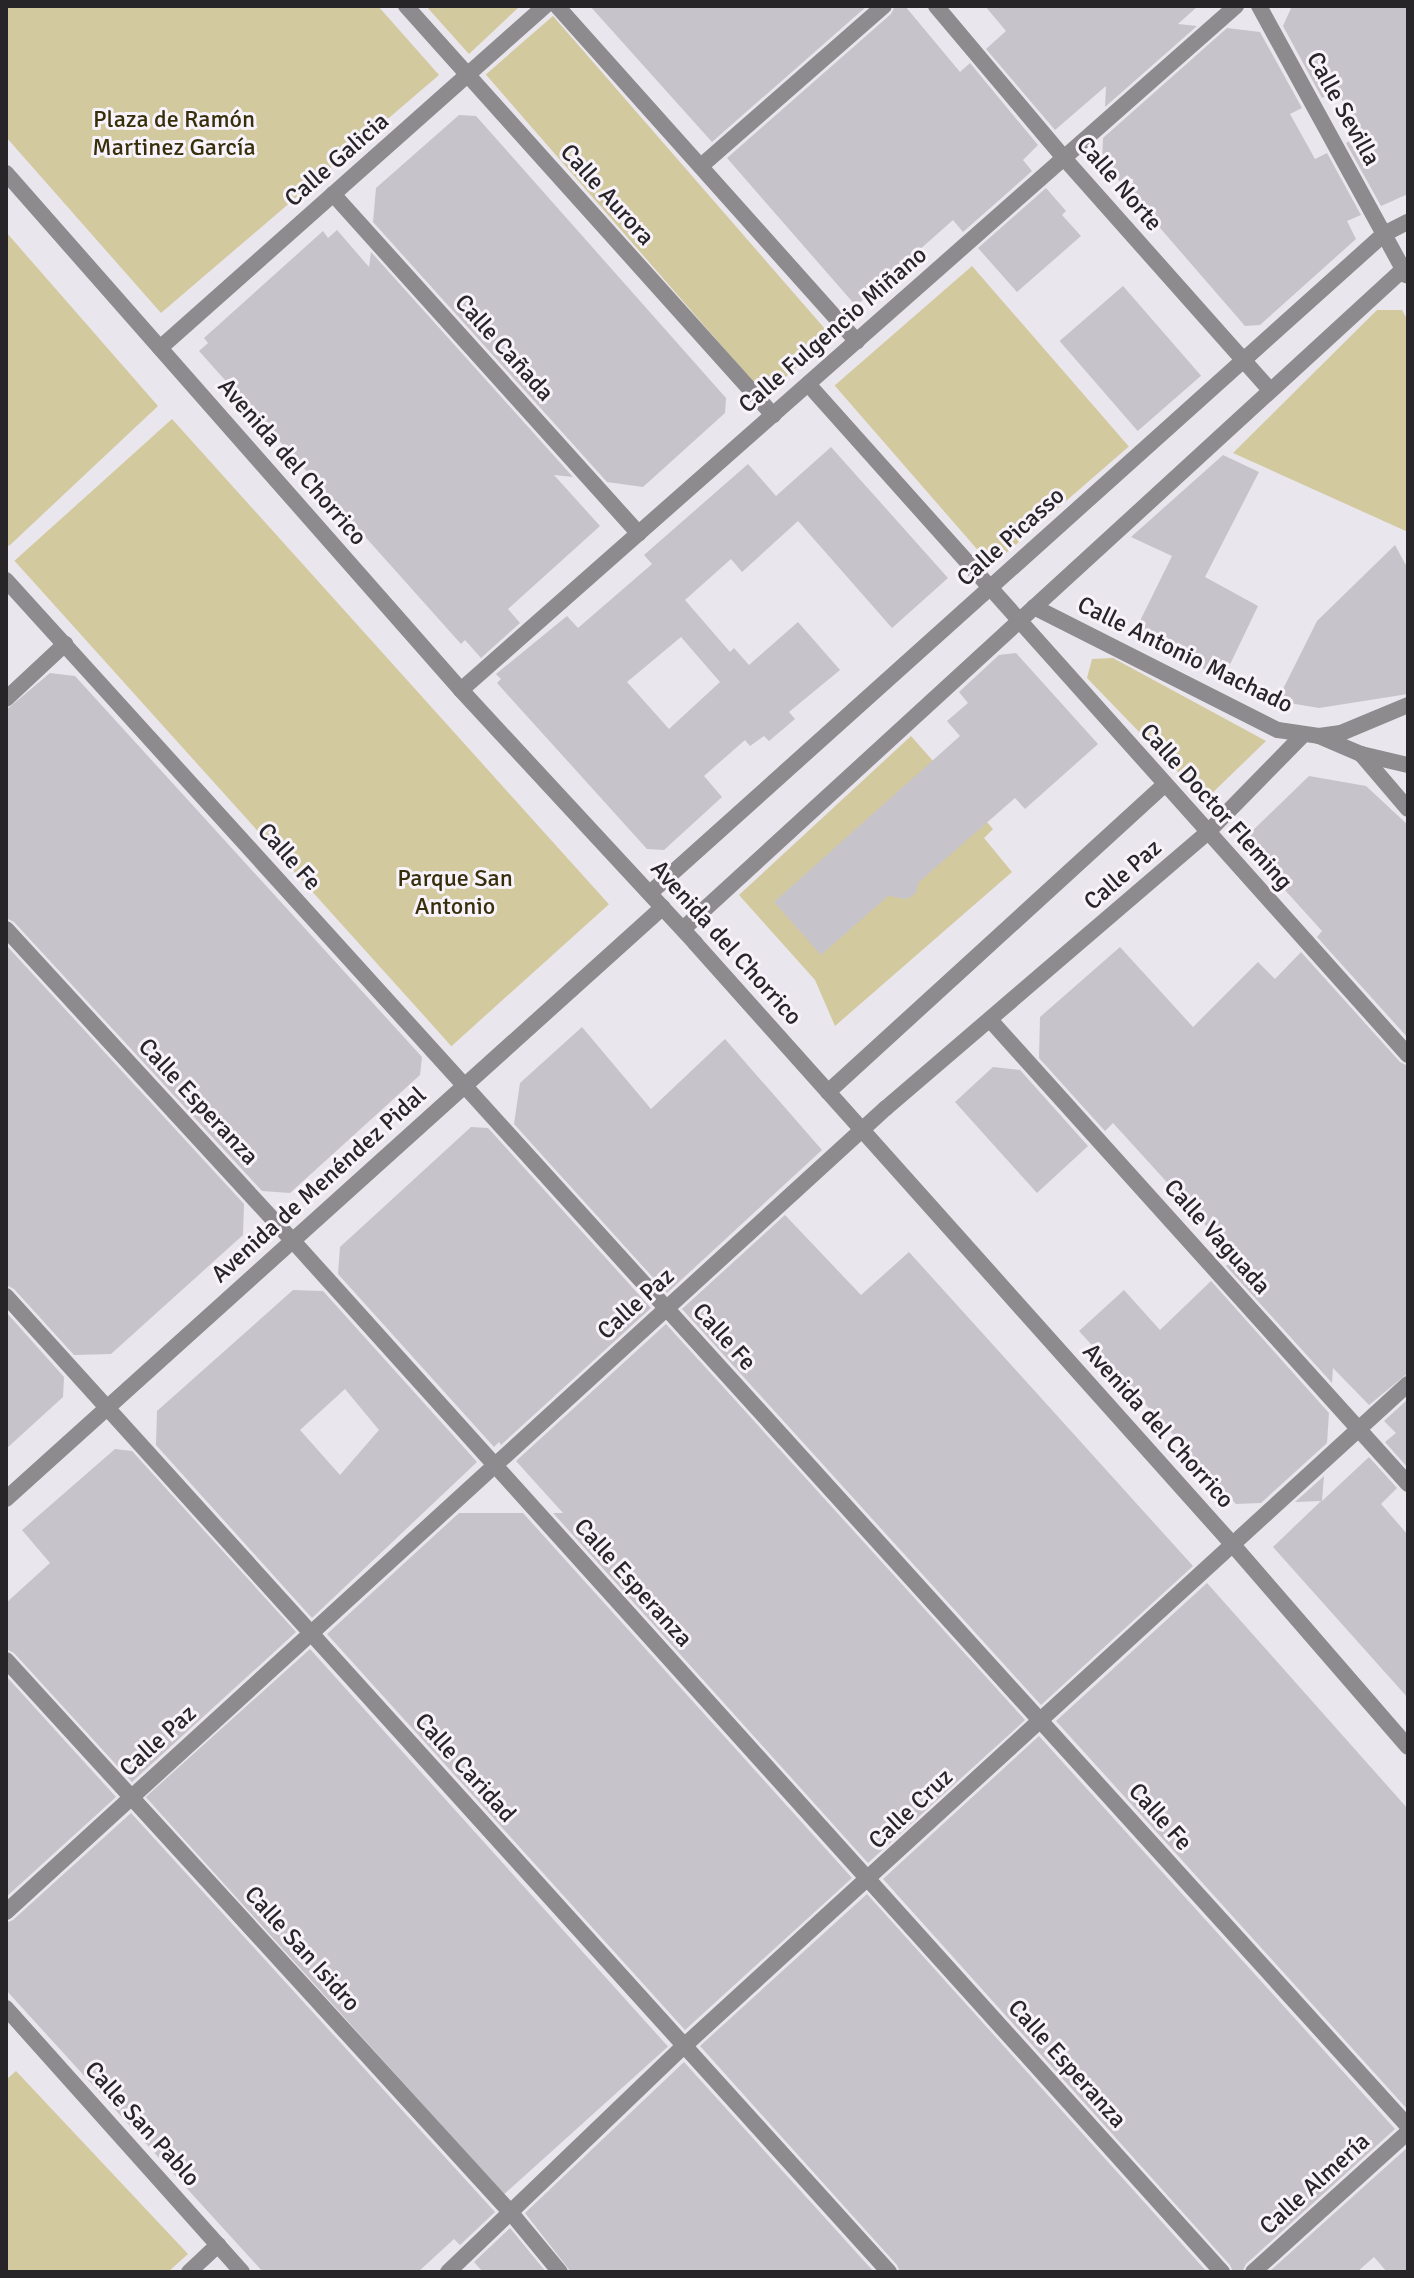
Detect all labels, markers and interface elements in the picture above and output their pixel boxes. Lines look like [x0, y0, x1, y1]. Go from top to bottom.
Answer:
street label: Calle Sevilla [1300, 47, 1386, 171]
park label: Plaza de Ramón Martinez García [92, 106, 256, 162]
street label: Calle Galicia [279, 107, 395, 213]
street label: Calle Norte [1070, 131, 1168, 237]
street label: Calle Aurora [554, 138, 660, 252]
street label: Calle Fulgencio Miñano [733, 241, 933, 419]
street label: Calle Cañada [448, 289, 560, 407]
street label: Avenida del Chorrico [212, 373, 372, 551]
street label: Calle Picasso [951, 481, 1071, 593]
street label: Calle Antonio Machado [1073, 590, 1297, 720]
street label: Calle Doctor Fleming [1134, 718, 1298, 896]
street label: Calle Fe [251, 817, 327, 897]
street label: Calle Paz [1078, 834, 1168, 916]
street label: Avenida del Chorrico [644, 855, 808, 1031]
park label: Parque San Antonio [397, 865, 513, 921]
street label: Calle Esperanza [132, 1033, 264, 1171]
street label: Avenida de Menéndez Pidal [206, 1081, 432, 1289]
street label: Calle Vaguada [1158, 1173, 1276, 1301]
street label: Calle Paz [592, 1262, 680, 1346]
street label: Calle Fe [686, 1297, 762, 1377]
street label: Avenida del Chorrico [1076, 1338, 1240, 1514]
street label: Calle Esperanza [568, 1513, 698, 1653]
street label: Calle Paz [114, 1699, 202, 1783]
street label: Calle Caridad [408, 1707, 522, 1829]
street label: Calle Cruz [863, 1763, 959, 1855]
street label: Calle Fe [1122, 1777, 1198, 1857]
street label: Calle San Isidro [238, 1880, 366, 2018]
street label: Calle Esperanza [1002, 1994, 1132, 2134]
street label: Calle San Pablo [78, 2055, 206, 2193]
street label: Calle Almería [1254, 2127, 1376, 2241]

